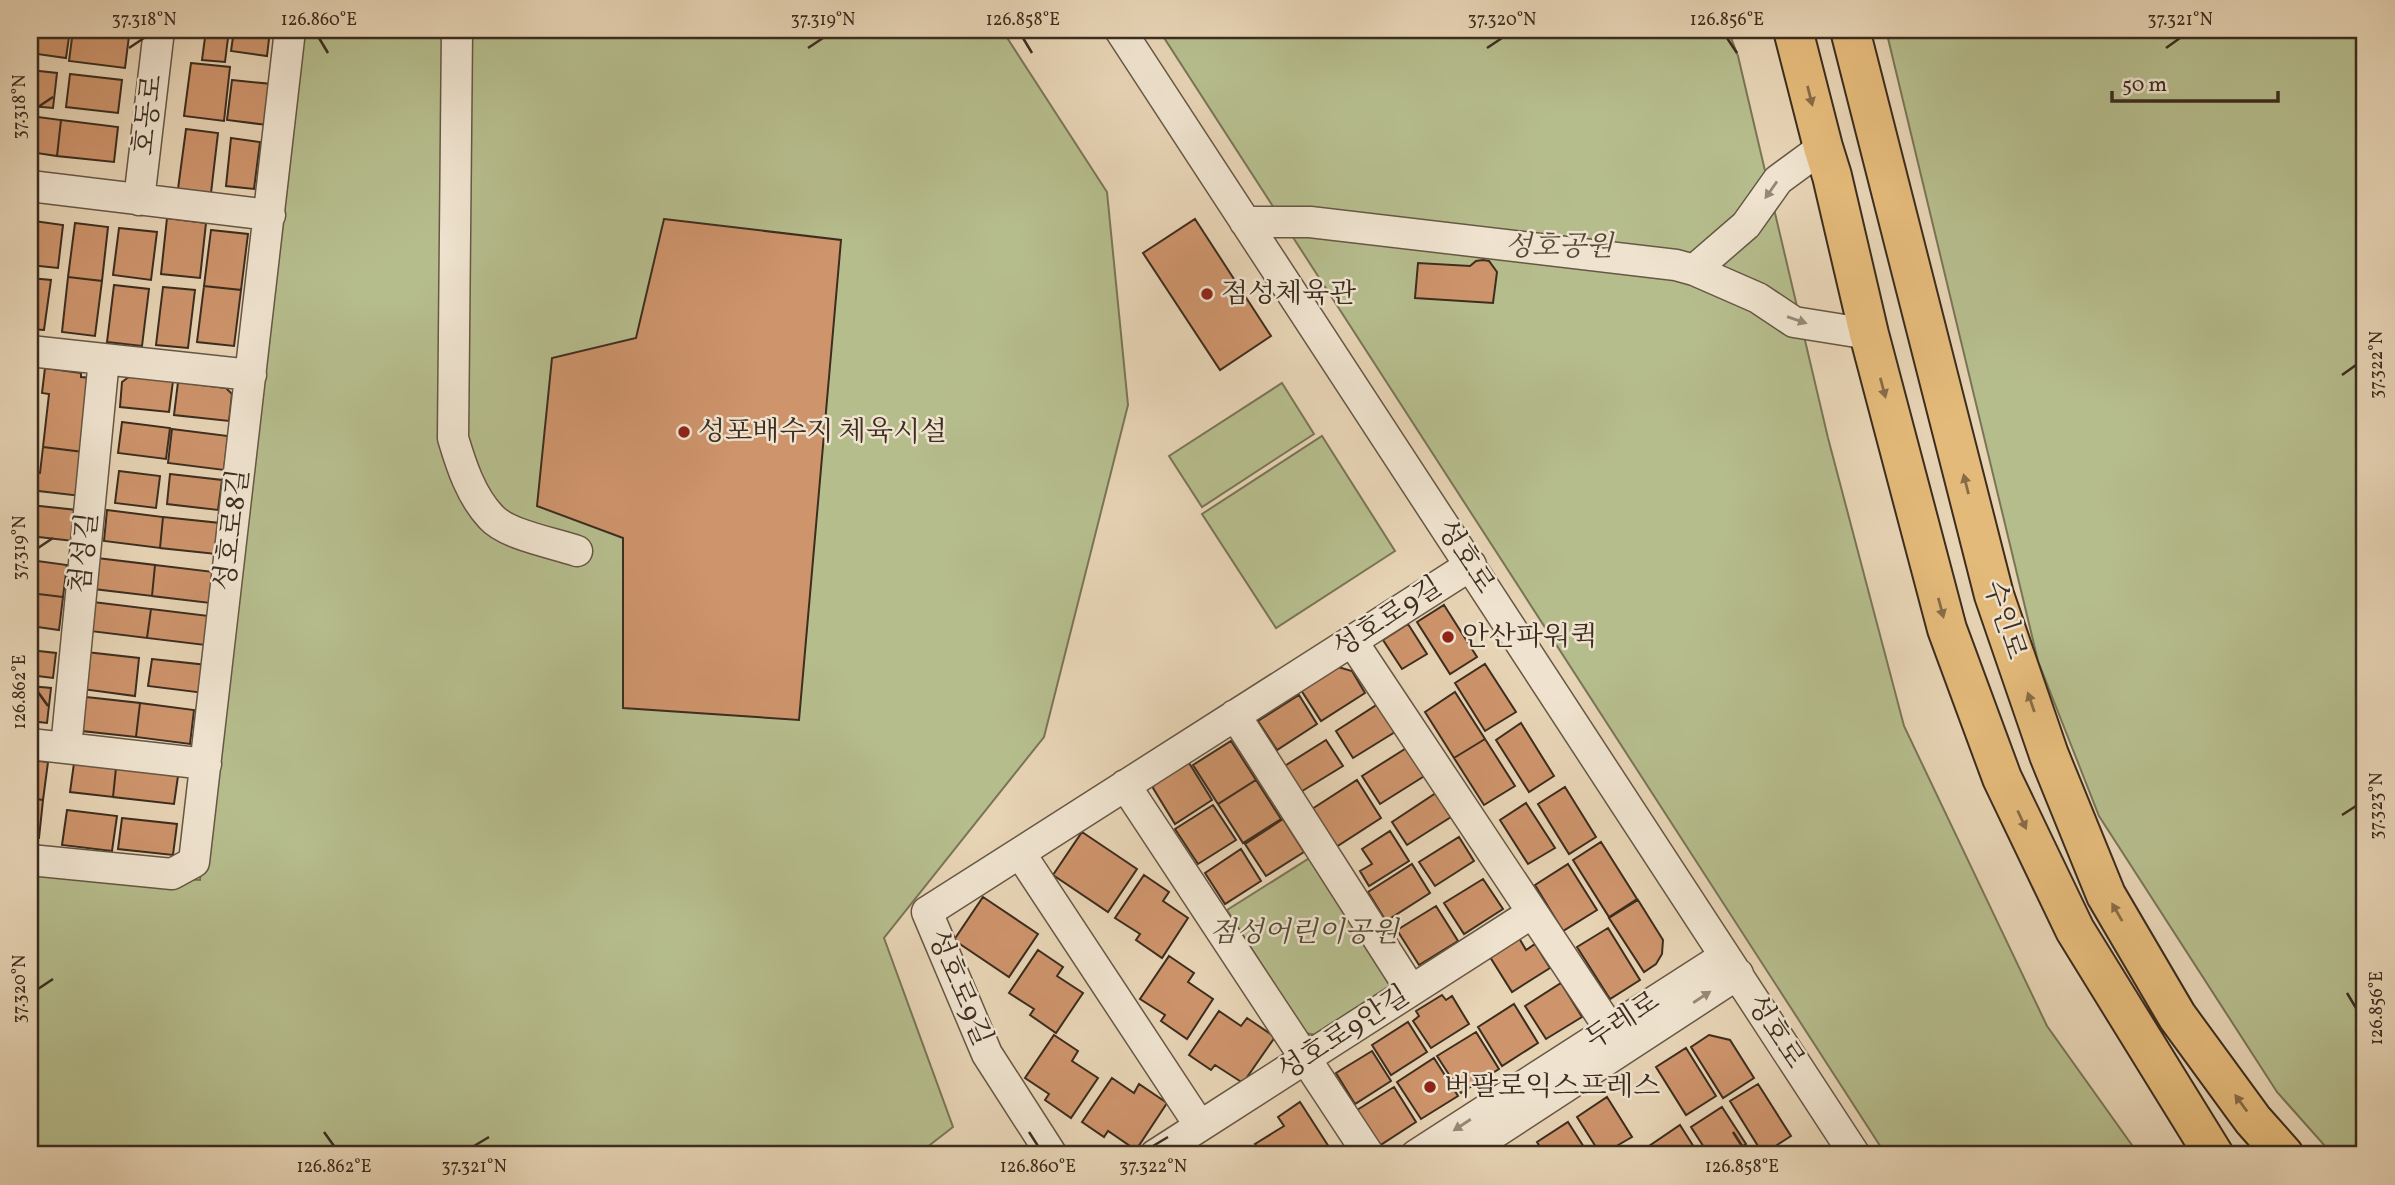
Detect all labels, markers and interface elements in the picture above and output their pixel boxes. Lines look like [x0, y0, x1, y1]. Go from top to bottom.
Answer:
text: 37.318°N [111, 8, 177, 33]
text: 126.860°E [281, 8, 357, 33]
text: 37.319°N [791, 8, 855, 33]
text: 126.858°E [986, 8, 1060, 33]
text: 37.320°N [1468, 8, 1536, 33]
text: 126.856°E [1690, 8, 1764, 33]
text: 37.321°N [2147, 8, 2213, 33]
scale bar [2112, 60, 2278, 104]
text: 50 m [2122, 71, 2167, 100]
street label: 호동로 [125, 72, 173, 158]
text: 37.318°N [8, 74, 33, 140]
one-way arrow [1805, 85, 1816, 107]
one-way arrow [1764, 181, 1778, 199]
park label: 성호공원 [1505, 228, 1615, 267]
place label: 점성체육관 [1221, 275, 1356, 314]
marker: 점성체육관 [1199, 286, 1215, 302]
one-way arrow [1787, 316, 1808, 326]
text: 37.322°N [2365, 331, 2390, 399]
one-way arrow [1878, 377, 1889, 399]
place label: 성포배수지 체육시설 [698, 413, 947, 452]
marker: 성포배수지 체육시설 [676, 424, 692, 440]
street label: 성호로8길 [206, 467, 260, 593]
one-way arrow [1960, 473, 1971, 495]
street label: 첨성길 [61, 511, 109, 595]
street label: 성호로 [1427, 512, 1503, 602]
text: 37.319°N [8, 516, 33, 580]
street label: 성호로9길 [1326, 568, 1450, 668]
street label: 수인로 [1973, 575, 2035, 665]
one-way arrow [1936, 597, 1947, 619]
place label: 안산파워퀵 [1462, 618, 1597, 657]
marker: 안산파워퀵 [1440, 629, 1456, 645]
text: 126.862°E [8, 654, 33, 730]
one-way arrow [2025, 691, 2035, 712]
text: 37.323°N [2365, 772, 2390, 840]
one-way arrow [2016, 810, 2028, 830]
one-way arrow [2110, 903, 2123, 922]
park label: 점성어린이공원 [1209, 914, 1401, 953]
street label: 성호로9길 [917, 924, 1001, 1052]
text: 37.320°N [8, 955, 33, 1023]
text: 126.856°E [2365, 971, 2390, 1045]
street label: 성호로9안길 [1271, 977, 1417, 1091]
street label: 두레로 [1578, 983, 1668, 1059]
street label: 성호로 [1737, 987, 1813, 1077]
one-way arrow [1693, 991, 1712, 1004]
place label: 버팔로익스프레스 [1444, 1068, 1660, 1107]
marker: 버팔로익스프레스 [1422, 1079, 1438, 1095]
one-way arrow [2234, 1094, 2248, 1112]
one-way arrow [1452, 1119, 1472, 1132]
text: 126.862°E [296, 1155, 372, 1180]
text: 37.321°N [441, 1155, 507, 1180]
text: 126.860°E [1000, 1155, 1076, 1180]
text: 37.322°N [1119, 1155, 1187, 1180]
text: 126.858°E [1705, 1155, 1779, 1180]

